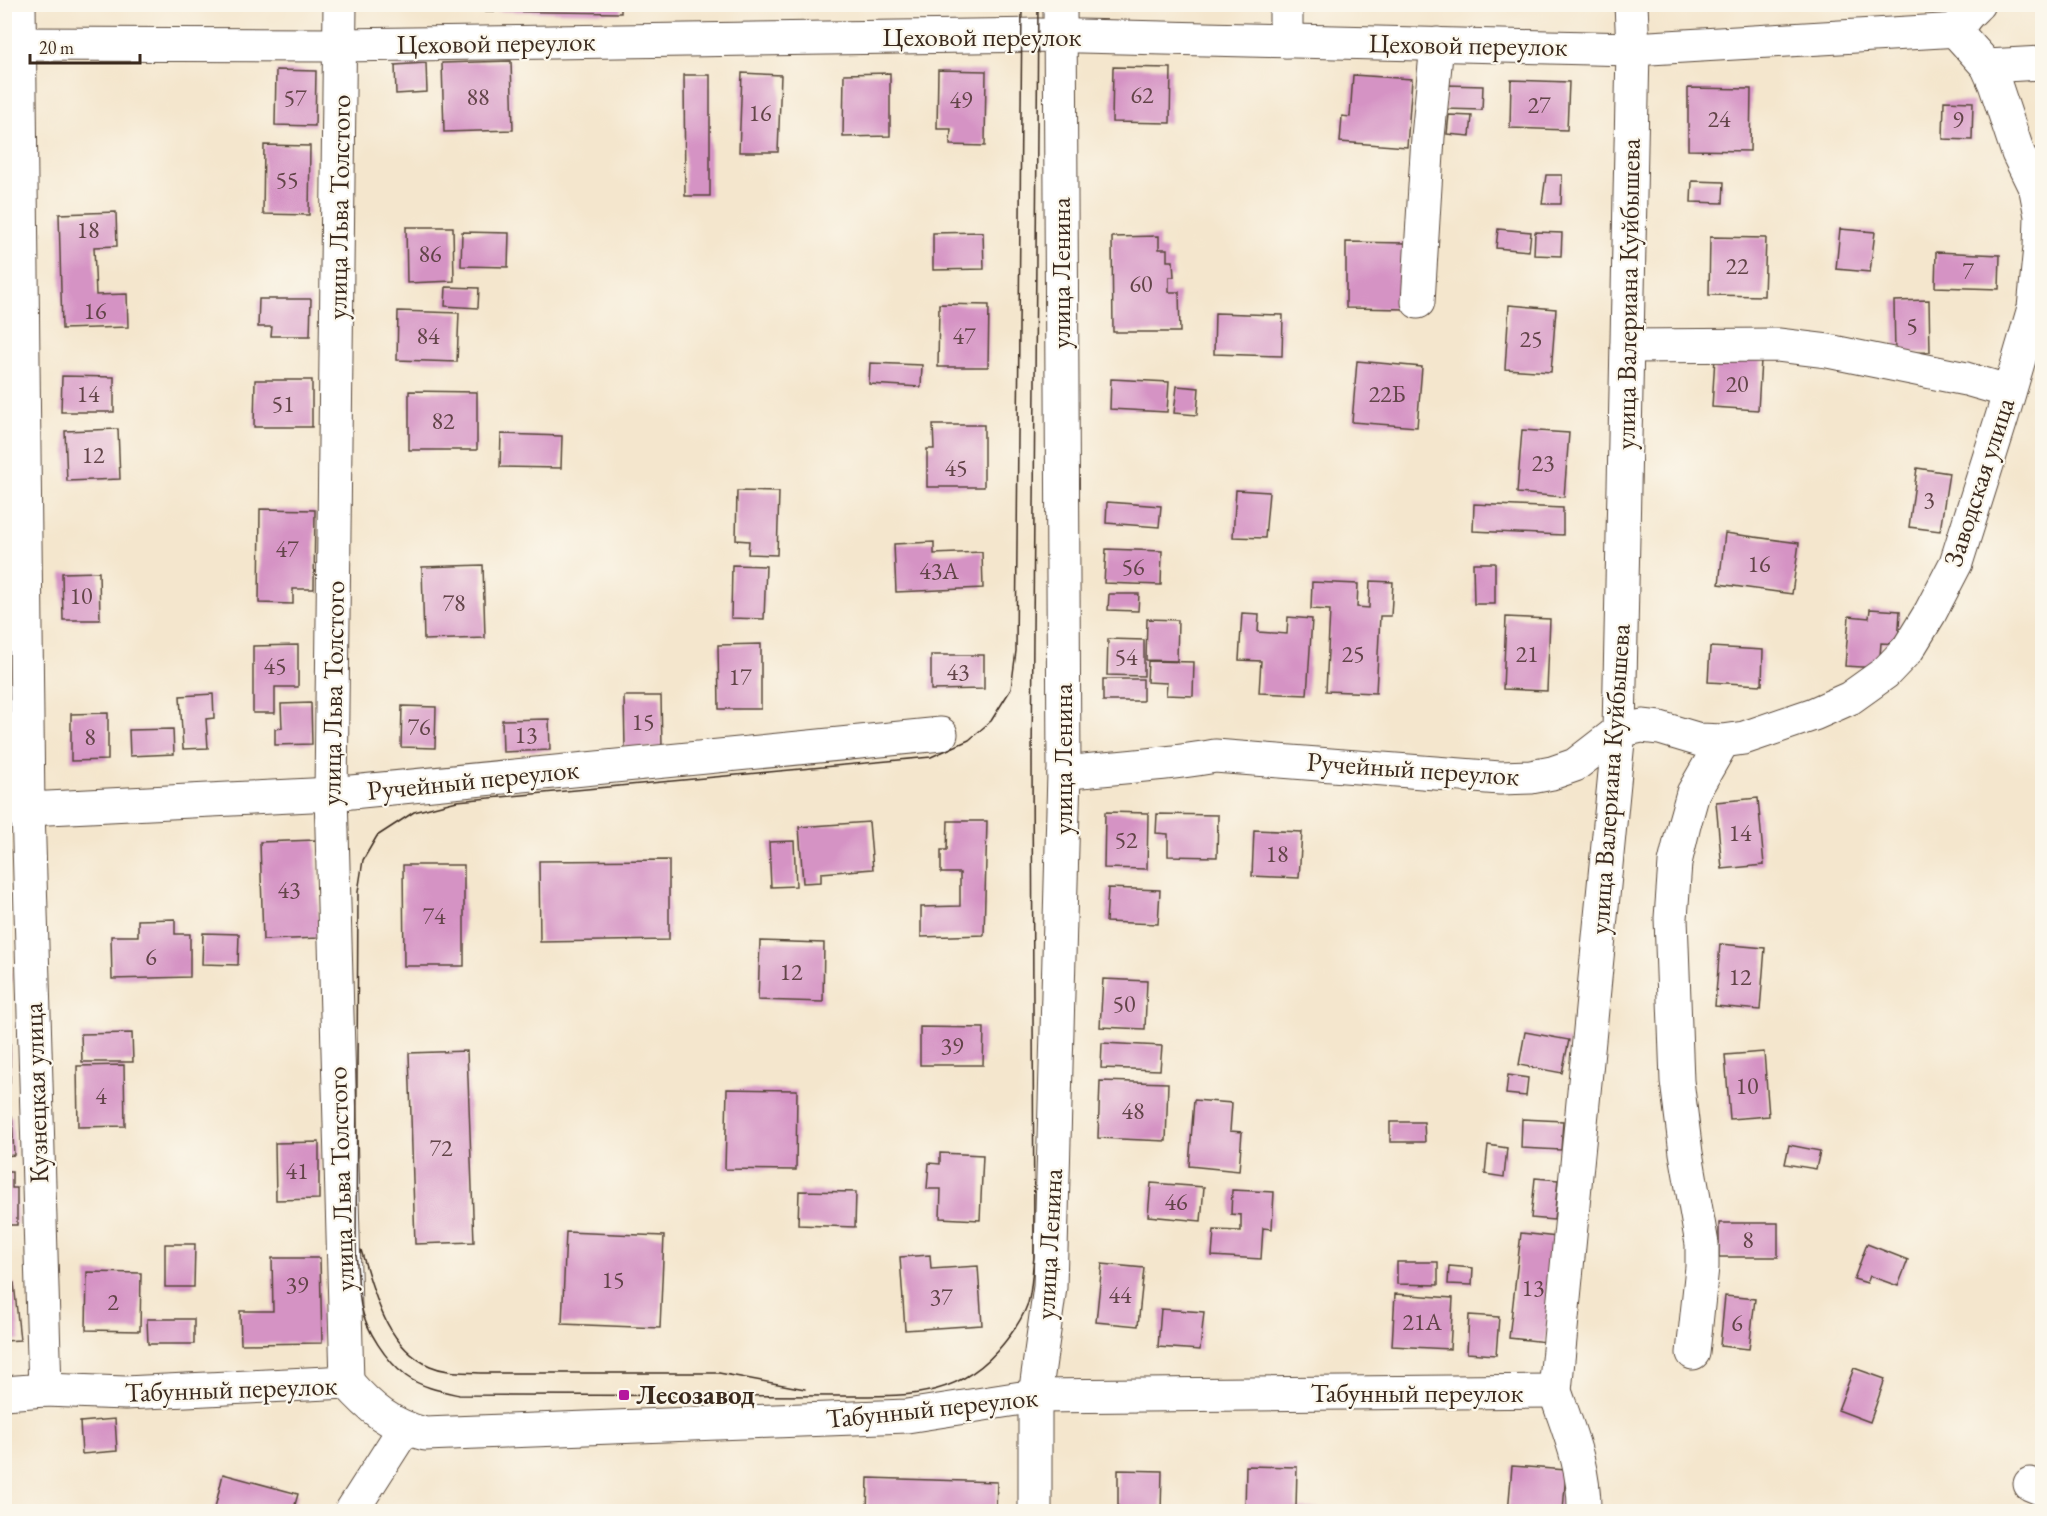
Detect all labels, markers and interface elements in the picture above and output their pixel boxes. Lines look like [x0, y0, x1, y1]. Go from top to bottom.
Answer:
street label: Цеховой переулок [883, 19, 1082, 54]
street label: Цеховой переулок [396, 23, 596, 62]
street label: Цеховой переулок [1368, 25, 1568, 64]
scale bar [30, 27, 140, 65]
text: 20 m [39, 36, 74, 59]
house number: 62 [1130, 79, 1154, 110]
house number: 88 [466, 81, 490, 112]
house number: 57 [283, 82, 307, 113]
house number: 49 [949, 84, 973, 115]
house number: 27 [1527, 89, 1551, 120]
street label: улица Льва Толстого [319, 94, 358, 320]
house number: 16 [748, 97, 772, 128]
house number: 24 [1707, 103, 1731, 134]
house number: 9 [1952, 104, 1964, 135]
street label: улица Валериана Куйбышева [1607, 138, 1648, 450]
house number: 55 [275, 164, 299, 195]
street label: улица Ленина [1043, 197, 1078, 349]
house number: 18 [76, 214, 100, 245]
house number: 86 [418, 238, 442, 269]
house number: 22 [1725, 250, 1749, 281]
house number: 7 [1962, 255, 1974, 286]
house number: 60 [1129, 268, 1153, 299]
house number: 16 [83, 295, 107, 326]
house number: 5 [1906, 310, 1918, 341]
house number: 84 [416, 320, 440, 351]
house number: 47 [952, 320, 976, 351]
house number: 25 [1519, 323, 1543, 354]
house number: 20 [1725, 368, 1749, 399]
house number: 14 [76, 378, 100, 409]
house number: 22Б [1368, 378, 1406, 409]
house number: 51 [271, 388, 295, 419]
street label: Заводская улица [1935, 393, 2022, 571]
house number: 82 [431, 405, 455, 436]
house number: 12 [81, 439, 105, 470]
house number: 23 [1531, 447, 1555, 478]
house number: 45 [944, 452, 968, 483]
house number: 3 [1923, 484, 1935, 515]
house number: 47 [275, 533, 299, 564]
house number: 16 [1747, 548, 1771, 579]
house number: 56 [1121, 551, 1145, 582]
house number: 43А [919, 555, 959, 586]
house number: 10 [69, 580, 93, 611]
street label: улица Льва Толстого [313, 580, 352, 806]
house number: 78 [442, 587, 466, 618]
street label: улица Валериана Куйбышева [1581, 622, 1638, 936]
house number: 25 [1341, 638, 1365, 669]
house number: 21 [1515, 638, 1539, 669]
house number: 54 [1114, 641, 1138, 672]
house number: 45 [263, 650, 287, 681]
house number: 43 [946, 656, 970, 687]
house number: 17 [728, 661, 752, 692]
street label: улица Ленина [1045, 683, 1080, 835]
house number: 15 [631, 706, 655, 737]
house number: 76 [407, 711, 431, 742]
house number: 13 [514, 719, 538, 750]
house number: 8 [84, 721, 96, 752]
street label: Ручейный переулок [1306, 744, 1521, 793]
street label: Ручейный переулок [365, 751, 581, 808]
house number: 14 [1728, 817, 1752, 848]
house number: 52 [1114, 824, 1138, 855]
house number: 18 [1265, 838, 1289, 869]
house number: 43 [277, 874, 301, 905]
house number: 74 [422, 900, 446, 931]
house number: 6 [145, 941, 157, 972]
house number: 12 [779, 956, 803, 987]
house number: 12 [1728, 961, 1752, 992]
house number: 50 [1112, 988, 1136, 1019]
street label: Кузнецкая улица [15, 1002, 56, 1184]
house number: 39 [940, 1030, 964, 1061]
street label: улица Льва Толстого [319, 1066, 362, 1292]
house number: 10 [1735, 1070, 1759, 1101]
house number: 4 [95, 1080, 107, 1111]
house number: 48 [1121, 1095, 1145, 1126]
house number: 72 [429, 1132, 453, 1163]
house number: 41 [285, 1155, 309, 1186]
street label: улица Ленина [1027, 1167, 1070, 1320]
house number: 46 [1164, 1186, 1188, 1217]
house number: 8 [1742, 1224, 1754, 1255]
house number: 15 [601, 1264, 625, 1295]
house number: 39 [285, 1269, 309, 1300]
house number: 13 [1521, 1272, 1545, 1303]
house number: 44 [1108, 1279, 1132, 1310]
house number: 37 [929, 1281, 953, 1312]
house number: 2 [107, 1286, 119, 1317]
house number: 21А [1402, 1306, 1442, 1337]
house number: 6 [1731, 1307, 1743, 1338]
street label: Табунный переулок [124, 1367, 338, 1410]
street label: Табунный переулок [1311, 1375, 1524, 1410]
place label: Лесозавод [636, 1377, 755, 1412]
street label: Табунный переулок [824, 1379, 1040, 1436]
marker: Лесозавод [617, 1388, 631, 1402]

